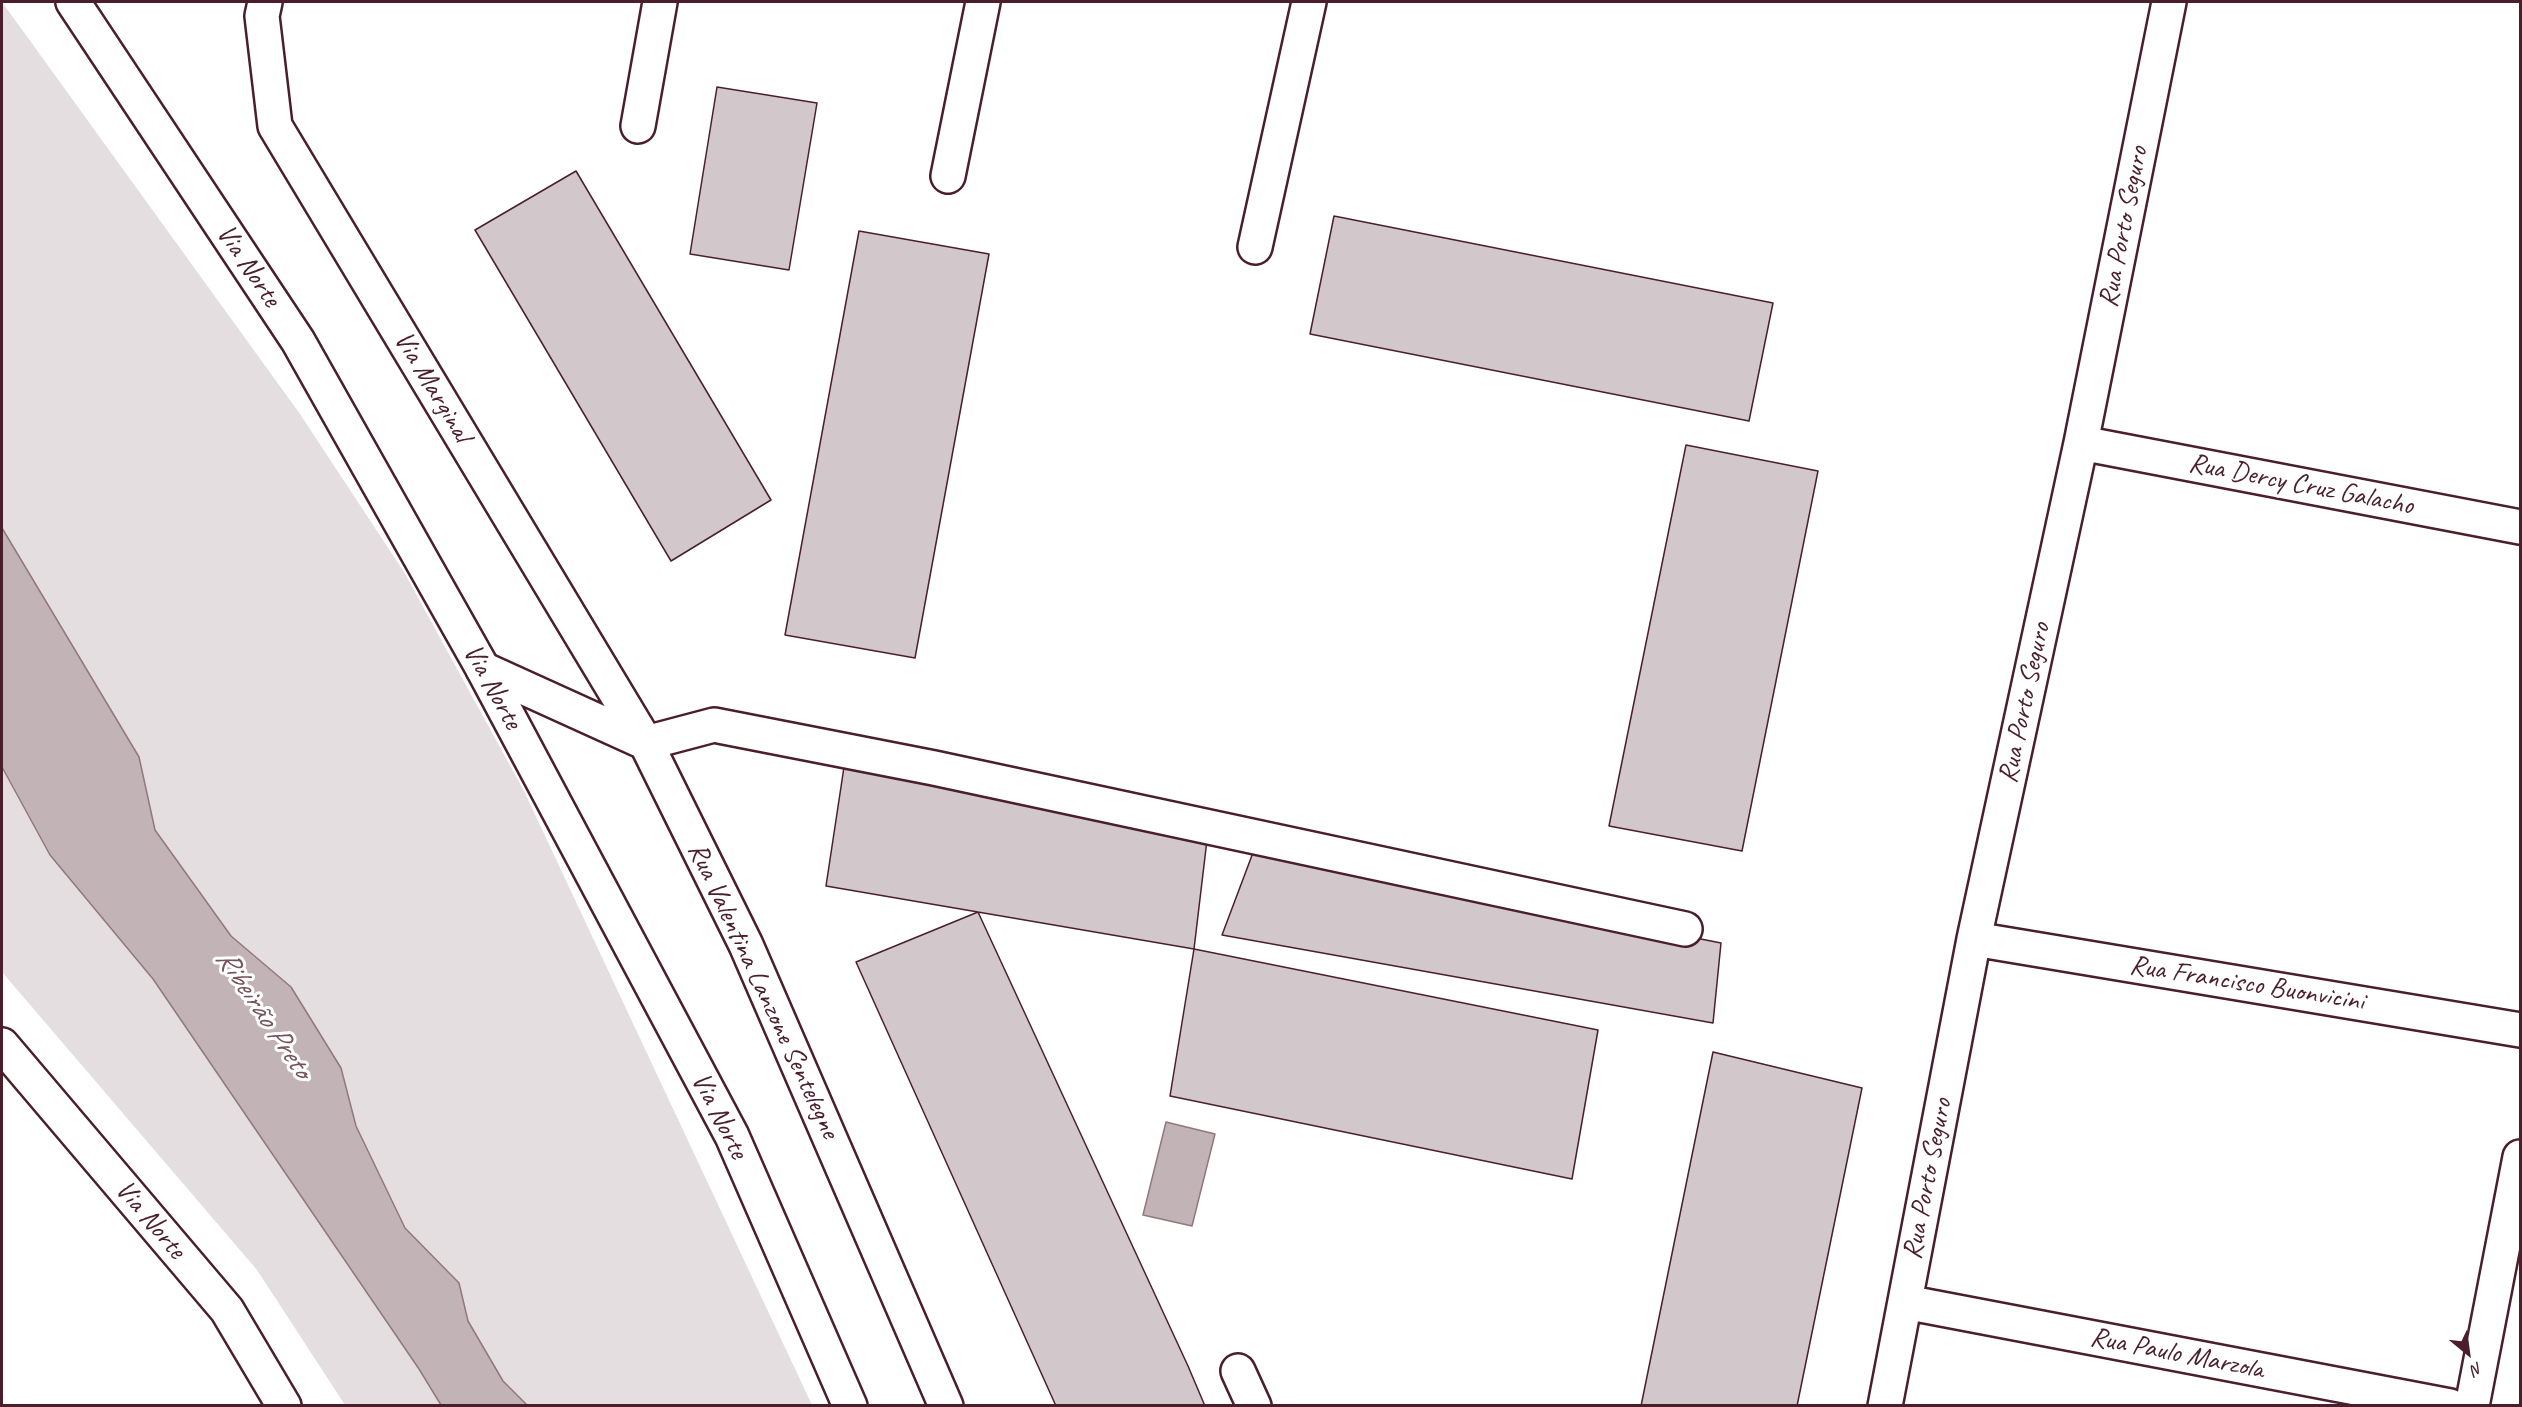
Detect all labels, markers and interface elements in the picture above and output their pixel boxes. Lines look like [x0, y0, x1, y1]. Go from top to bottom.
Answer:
street label: Rua Porto Seguro [2092, 144, 2156, 310]
street label: Via Norte [208, 218, 288, 314]
street label: Via Marginal [386, 325, 478, 449]
street label: Rua Dercy Cruz Galacho [2186, 447, 2416, 523]
street label: Rua Porto Seguro [1992, 620, 2058, 786]
street label: Via Norte [455, 639, 529, 735]
street label: Rua Valentina Lanzone Sentelegne [680, 838, 846, 1144]
water label: Ribeirão Preto [207, 943, 319, 1085]
street label: Rua Francisco Buonvicini [2127, 949, 2367, 1019]
street label: Via Norte [683, 1067, 755, 1165]
street label: Rua Porto Seguro [1896, 1096, 1960, 1262]
street label: Via Norte [108, 1174, 192, 1266]
street label: Rua Paulo Marzola [2088, 1321, 2266, 1387]
north arrow [2438, 1323, 2498, 1383]
text: N [2468, 1358, 2486, 1380]

